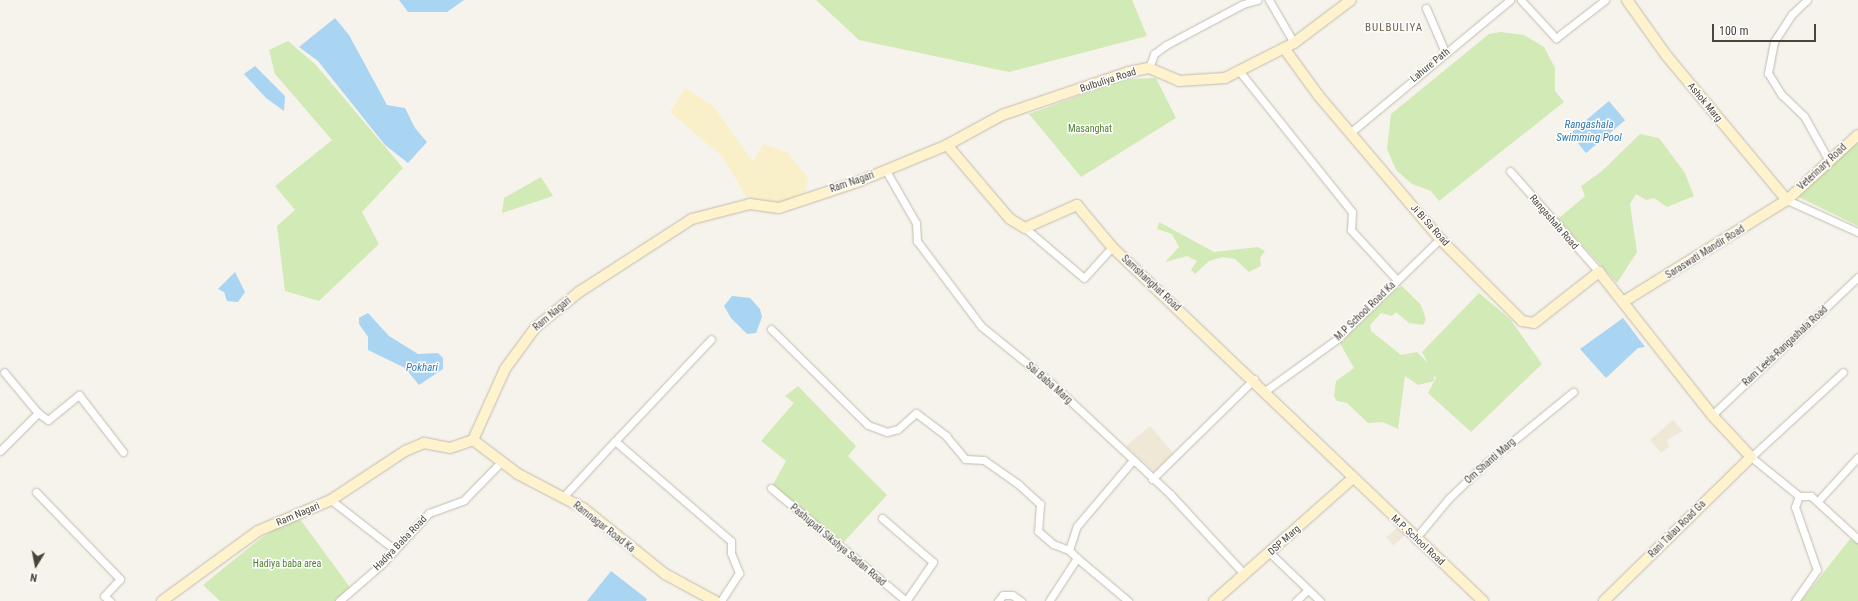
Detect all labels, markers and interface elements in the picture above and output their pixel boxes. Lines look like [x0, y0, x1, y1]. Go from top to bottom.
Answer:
scale bar [1714, 16, 1818, 42]
district label: BULBULIYA [1365, 21, 1423, 35]
text: 100 m [1719, 24, 1749, 38]
street label: Lahure Path [1408, 45, 1452, 85]
street label: Bulbuliya Road [1078, 65, 1138, 95]
street label: Ashok Marg [1685, 80, 1725, 124]
water label: Rangashala Swimming Pool [1556, 119, 1622, 145]
park label: Masanghat [1068, 123, 1112, 135]
street label: Veterinary Road [1795, 141, 1849, 193]
street label: Ram Nagari [828, 169, 876, 195]
street label: Rangashala Road [1527, 192, 1581, 252]
street label: Ji Bi Sa Road [1408, 202, 1452, 248]
street label: Saraswati Mandir Road [1663, 223, 1747, 281]
street label: Samshanghat Road [1119, 253, 1183, 313]
street label: M.P School Road Ka [1332, 279, 1398, 343]
street label: Ram Nagari [531, 295, 573, 333]
street label: Ram Leela-Rangashala Road [1740, 303, 1830, 389]
street label: Sai Baba Marg [1024, 360, 1074, 406]
water label: Pokhari [406, 361, 438, 375]
street label: Om Shanti Marg [1462, 436, 1518, 486]
street label: Rani Talau Road Ga [1646, 498, 1708, 560]
street label: Ram Nagari [274, 499, 322, 529]
street label: Ramnagar Road Ka [571, 499, 637, 555]
street label: Pashupati Sikshya Sadan Road [788, 501, 888, 589]
street label: M.P. School Road [1389, 512, 1447, 568]
street label: Hadiya Baba Road [371, 513, 429, 573]
street label: DSP Marg [1266, 523, 1302, 557]
north arrow [16, 545, 56, 585]
park label: Hadiya baba area [253, 558, 321, 570]
text: N [29, 570, 38, 584]

